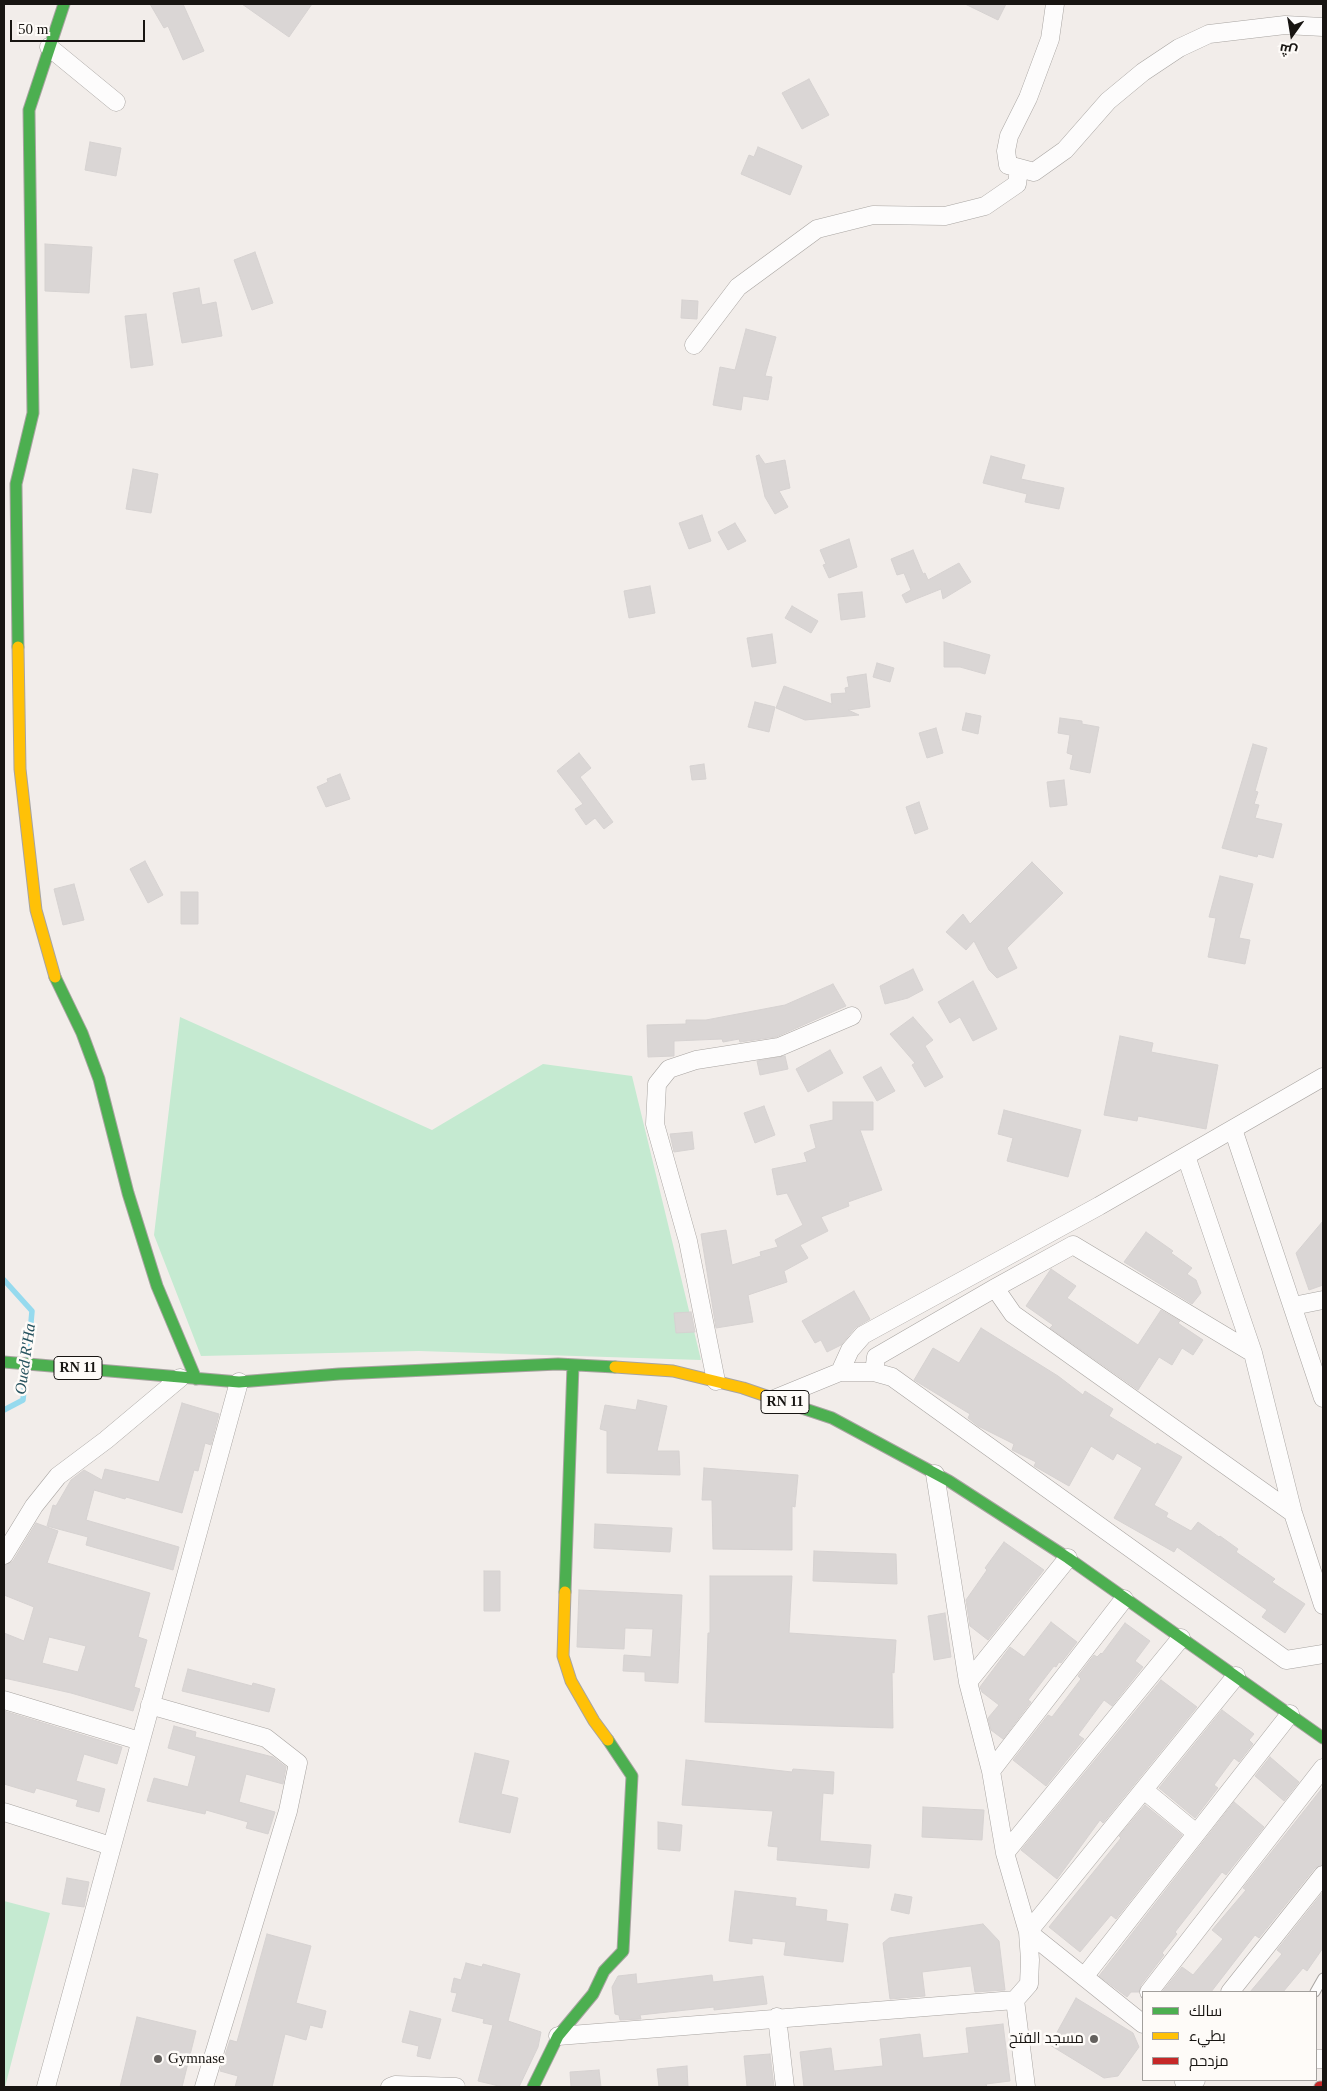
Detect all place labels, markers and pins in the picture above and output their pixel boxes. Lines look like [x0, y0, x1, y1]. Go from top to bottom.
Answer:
place label: مسجد الفتح [1009, 2030, 1084, 2048]
marker: مسجد الفتح [1088, 2033, 1100, 2045]
place label: Gymnase [168, 2050, 225, 2068]
marker: Gymnase [152, 2053, 164, 2065]

